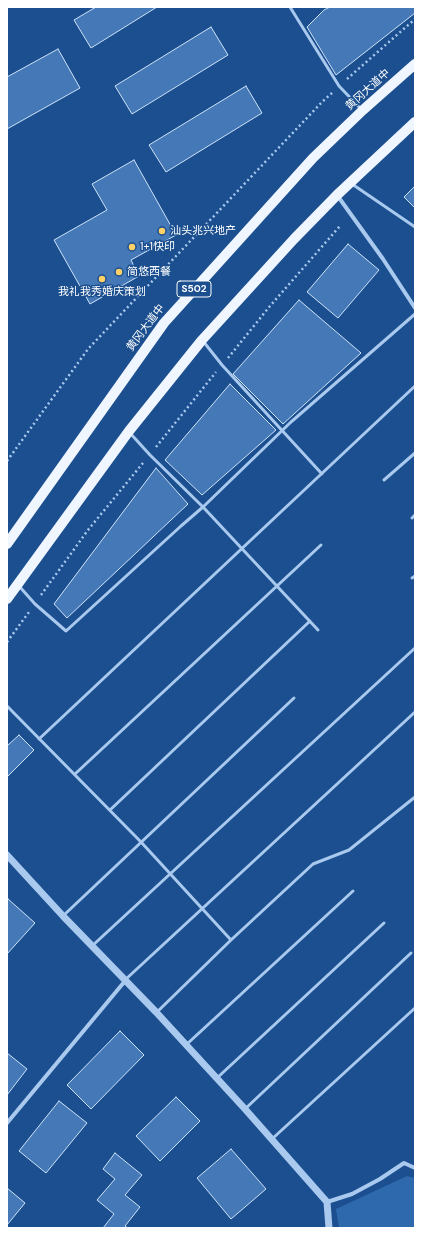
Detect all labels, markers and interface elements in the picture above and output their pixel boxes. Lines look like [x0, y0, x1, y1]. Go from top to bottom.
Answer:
street label: 黄冈大道中 [343, 67, 393, 113]
place label: 汕头兆兴地产 [170, 224, 236, 238]
marker: 汕头兆兴地产 [157, 226, 167, 236]
place label: 1+1快印 [140, 240, 175, 254]
marker: 1+1快印 [127, 242, 137, 252]
place label: 简悠西餐 [127, 265, 171, 279]
marker: 简悠西餐 [114, 267, 124, 277]
marker: 我礼我秀婚庆策划 [97, 274, 107, 284]
road number: S502 [177, 281, 211, 297]
place label: 我礼我秀婚庆策划 [58, 285, 146, 299]
street label: 黄冈大道中 [124, 302, 168, 354]

